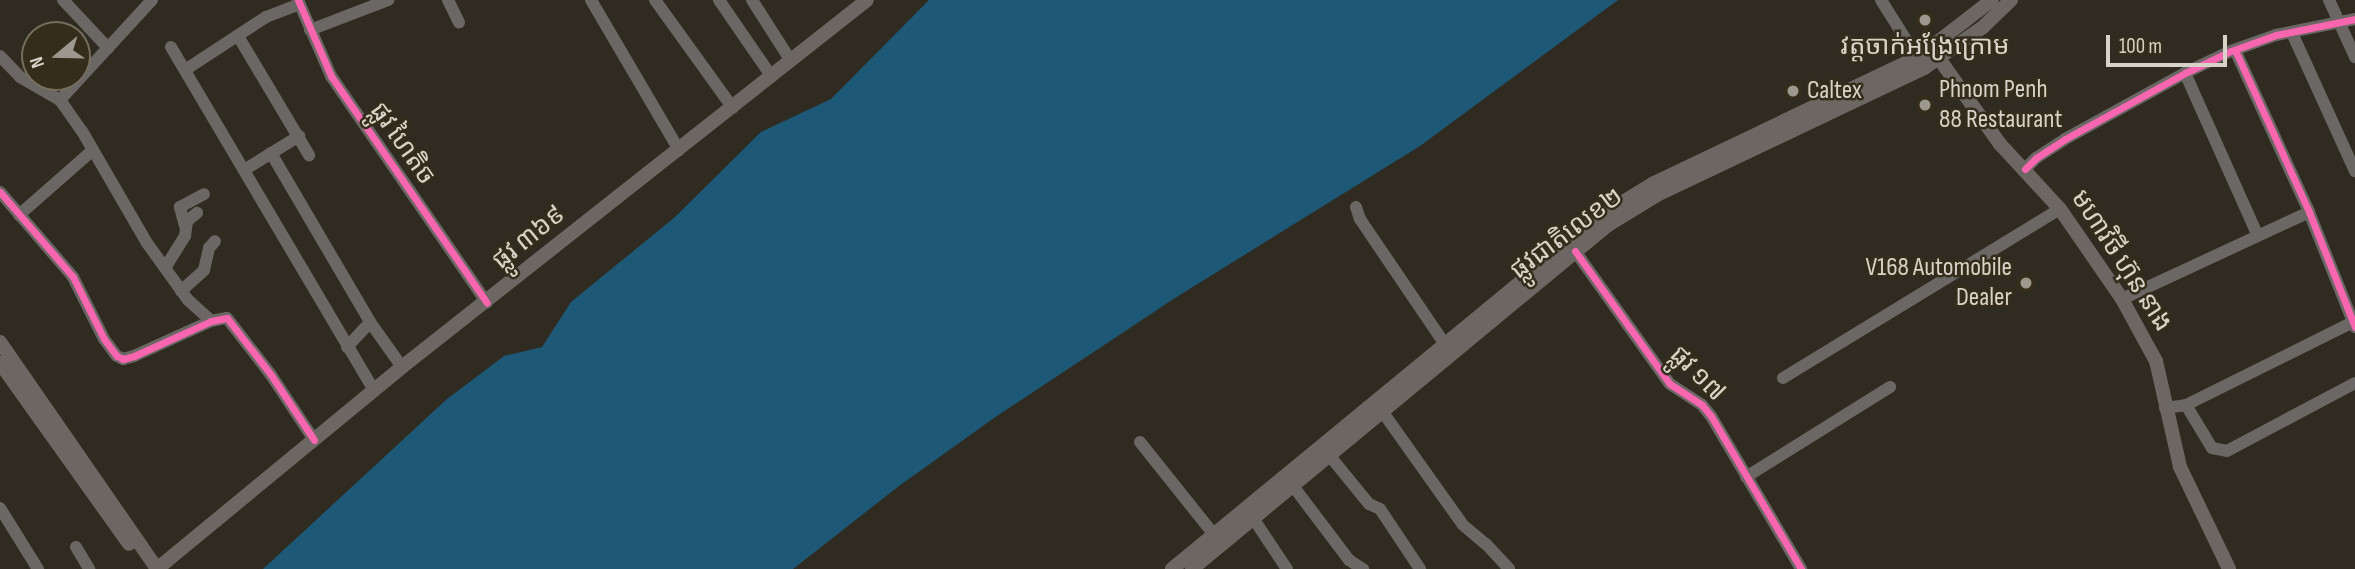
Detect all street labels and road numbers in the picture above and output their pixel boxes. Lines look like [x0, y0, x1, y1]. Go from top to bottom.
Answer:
street label: ផ្លូវ ហៃតិច [362, 97, 442, 191]
street label: ផ្លូវជាតិលេខ២ [1504, 181, 1630, 287]
street label: មហាវិថី ហ៊ុន នាង [2064, 184, 2178, 338]
street label: ផ្លូវ ៣៦៩ [486, 199, 572, 277]
street label: ផ្លូវ ១៧ [1663, 340, 1731, 408]

